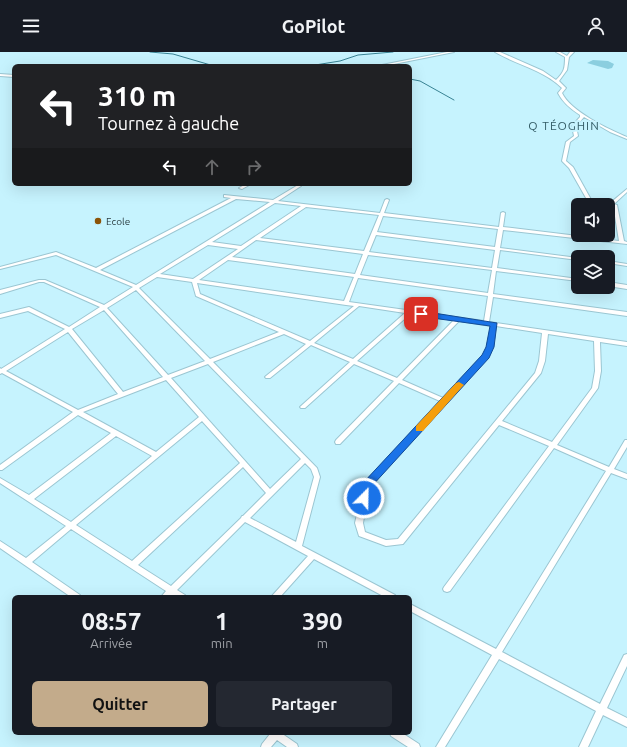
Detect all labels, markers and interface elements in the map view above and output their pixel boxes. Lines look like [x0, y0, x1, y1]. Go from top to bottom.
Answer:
icon: menu [20, 15, 42, 37]
icon: person [585, 15, 607, 37]
text: GoPilot [282, 16, 345, 36]
icon: left [32, 80, 84, 132]
text: 310 m [98, 80, 176, 111]
text: Tournez à gauche [98, 113, 239, 133]
district label: Q TÉOGHIN [528, 119, 600, 132]
icon: left [159, 156, 181, 178]
icon: ahead [201, 156, 223, 178]
icon: right [243, 156, 265, 178]
map controls [571, 198, 615, 294]
button: sound [571, 198, 615, 242]
marker: Ecole [93, 216, 103, 226]
place label: Ecole [106, 216, 130, 227]
button: layers [571, 250, 615, 294]
pin [404, 297, 438, 331]
icon: arrive [410, 303, 432, 325]
position arrow [343, 477, 385, 519]
text: 08:57 [81, 608, 141, 635]
text: 1 [215, 608, 228, 635]
text: 390 [302, 608, 343, 635]
text: Arrivée [90, 636, 132, 650]
text: min [211, 636, 233, 650]
text: m [317, 636, 328, 650]
button: Quitter [32, 681, 208, 727]
button: Partager [216, 681, 392, 727]

